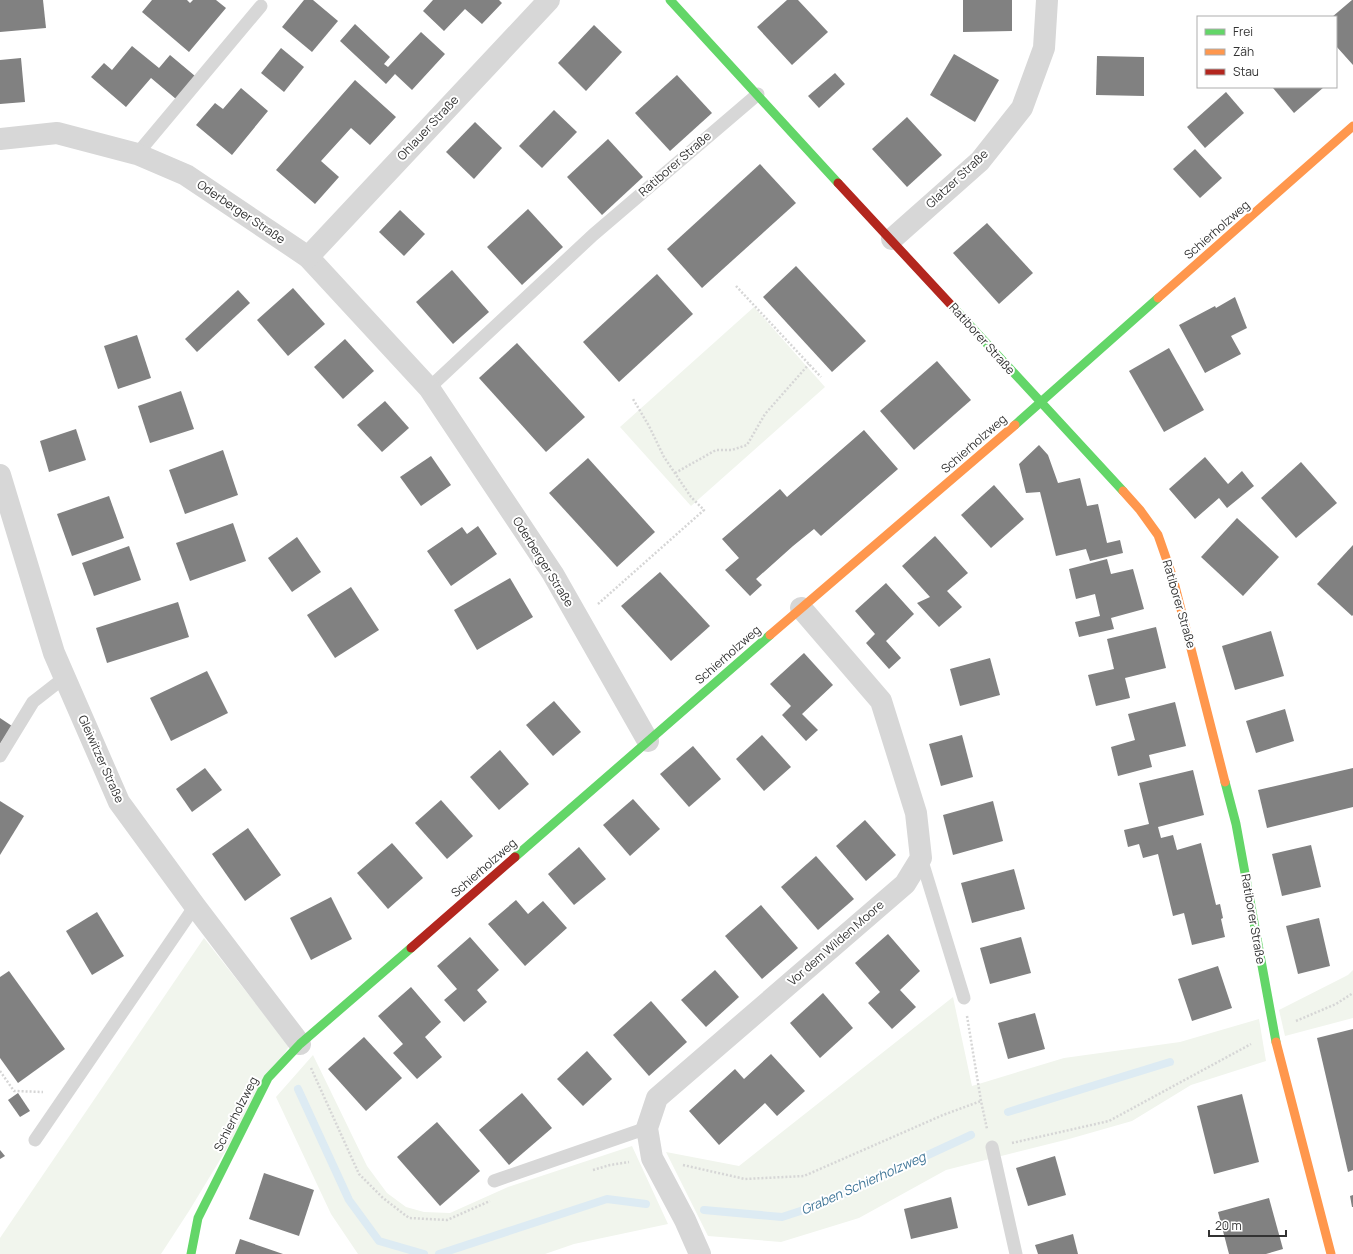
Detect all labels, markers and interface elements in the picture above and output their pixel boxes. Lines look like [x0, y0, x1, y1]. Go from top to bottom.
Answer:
legend [1197, 16, 1337, 88]
text: Frei [1233, 23, 1253, 40]
text: Zäh [1233, 43, 1254, 60]
text: Stau [1233, 63, 1259, 80]
street label: Ohlauer Straße [393, 91, 462, 164]
street label: Ratiborer Straße [635, 127, 715, 200]
street label: Glatzer Straße [922, 145, 992, 212]
street label: Oderberger Straße [194, 176, 289, 248]
street label: Schierholzweg [1180, 196, 1253, 263]
street label: Ratiborer Straße [946, 299, 1019, 378]
street label: Schierholzweg [937, 410, 1010, 477]
street label: Oderberger Straße [509, 513, 578, 610]
street label: Ratiborer Straße [1159, 558, 1200, 650]
street label: Schierholzweg [691, 621, 764, 688]
street label: Gleiwitzer Straße [74, 712, 128, 805]
street label: Schierholzweg [447, 834, 520, 901]
street label: Ratiborer Straße [1237, 873, 1270, 965]
street label: Vor dem Wilden Moore [784, 896, 887, 989]
street label: Schierholzweg [209, 1073, 262, 1154]
water label: Graben Schierholzweg [798, 1147, 929, 1219]
scale bar [1209, 1212, 1286, 1238]
text: 20 m [1215, 1217, 1242, 1234]

